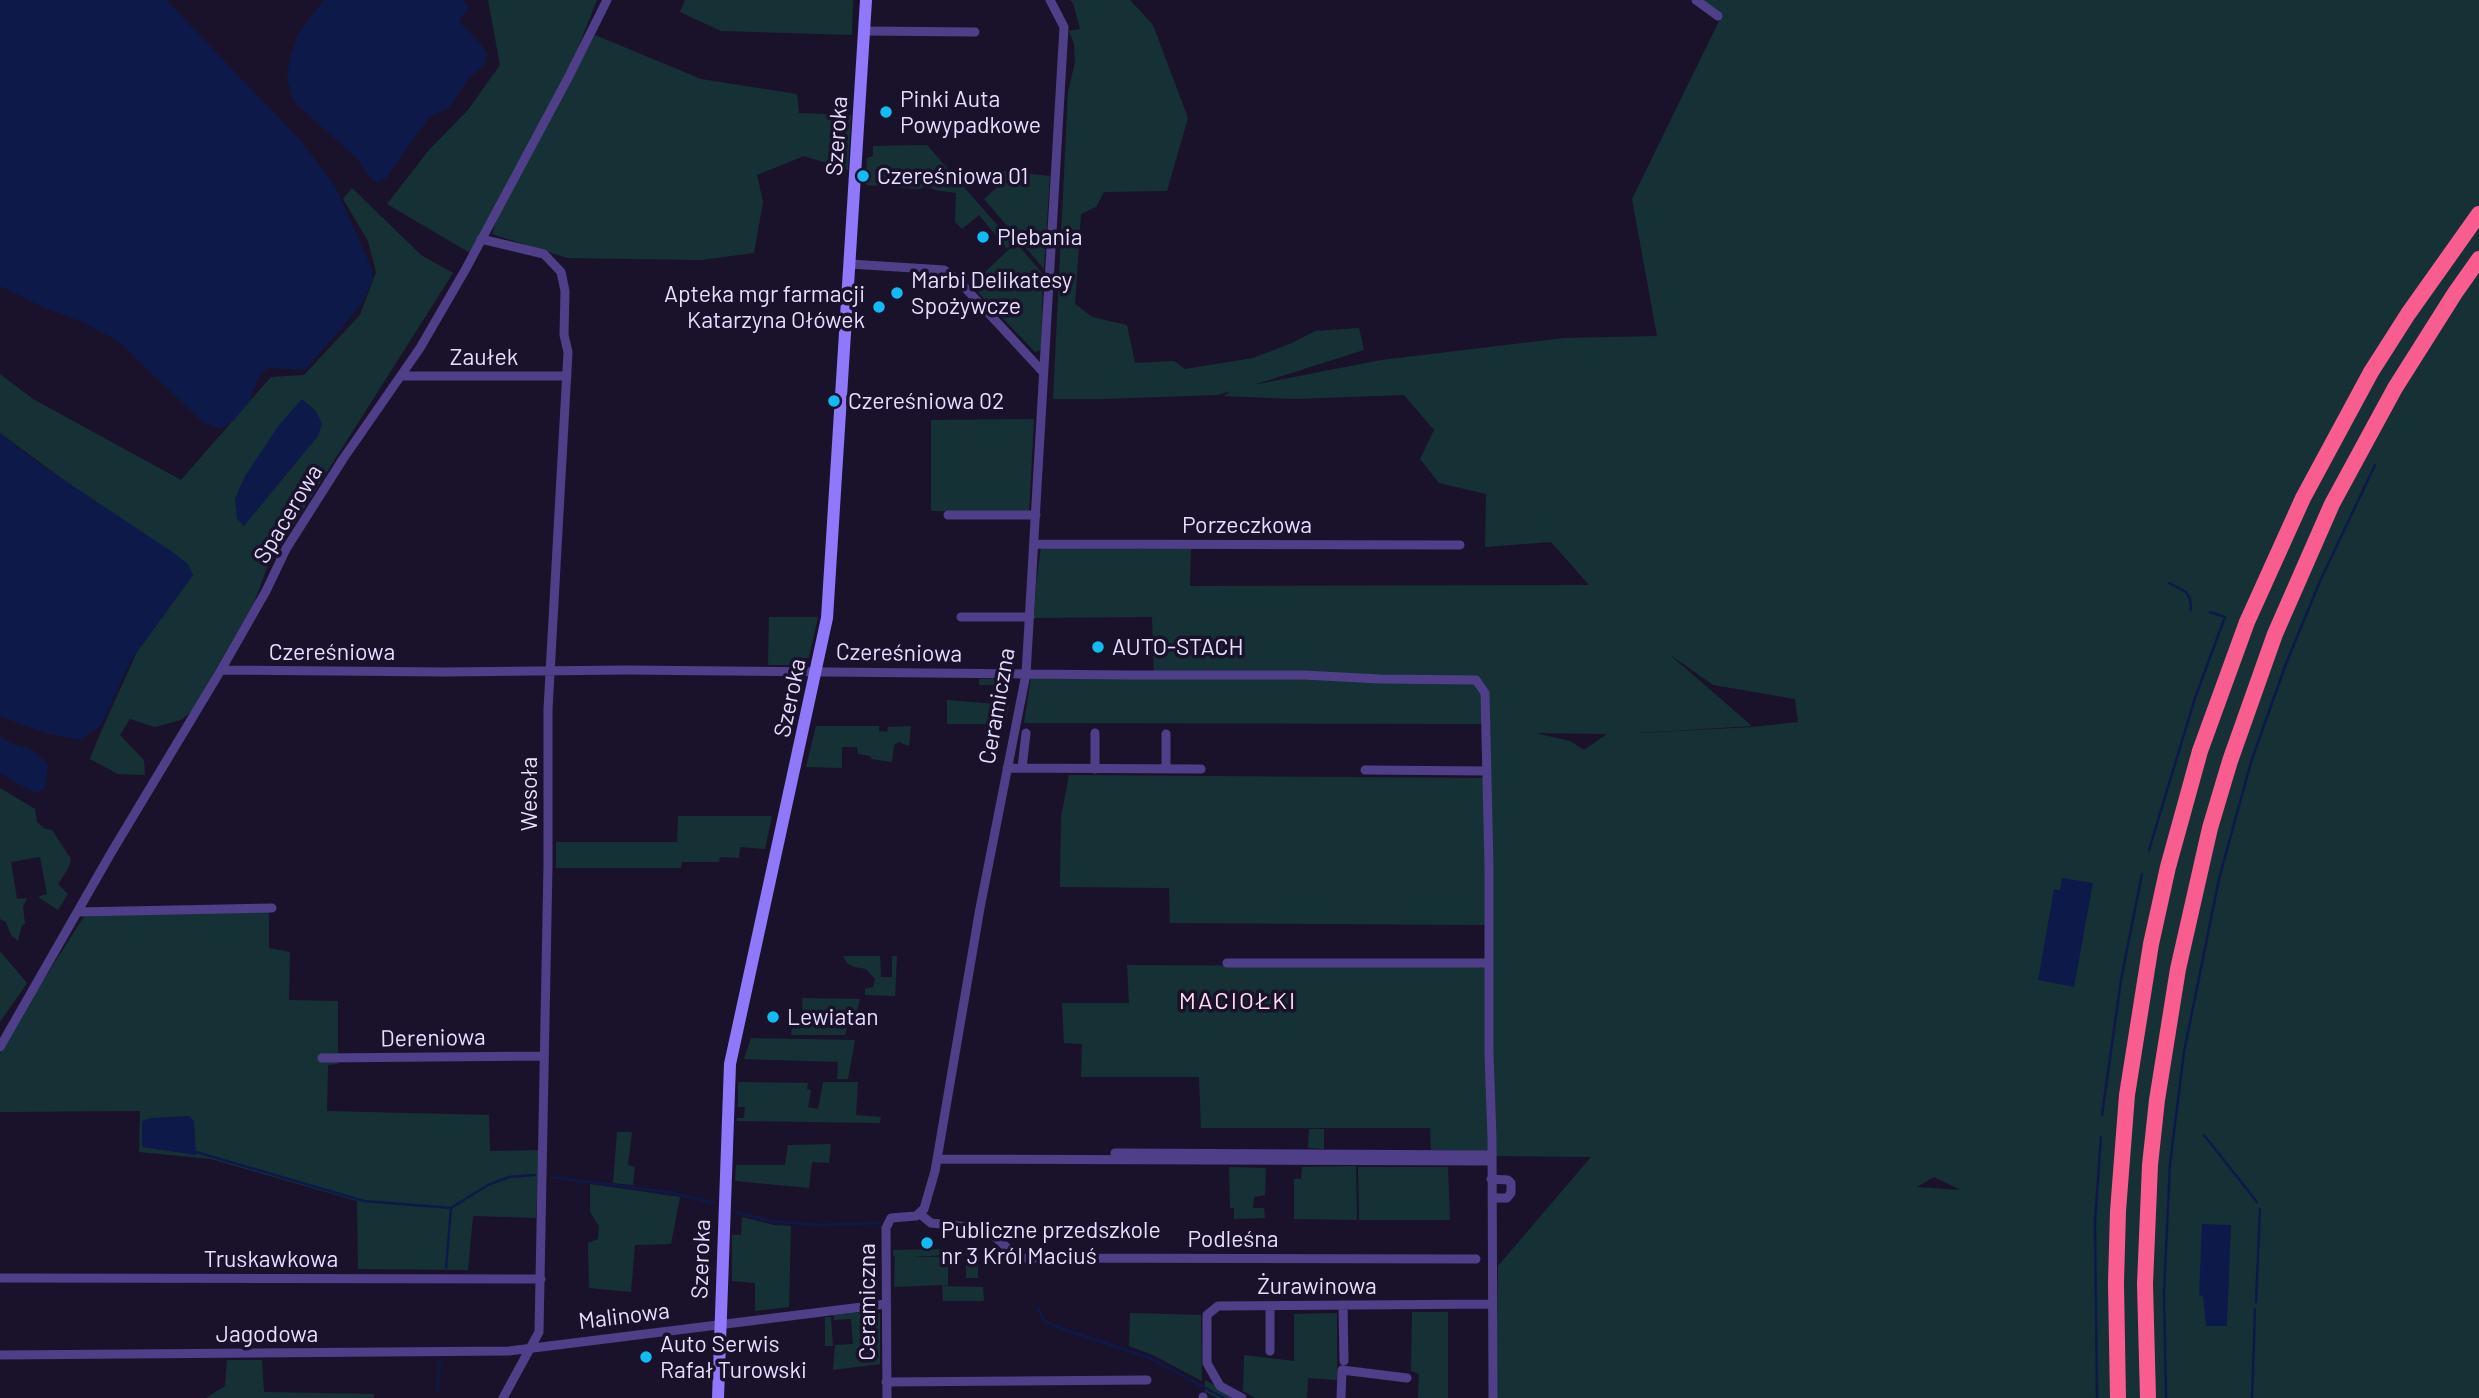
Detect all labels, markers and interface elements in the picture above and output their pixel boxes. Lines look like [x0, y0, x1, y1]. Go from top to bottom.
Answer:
place label: Pinki Auta Powypadkowe [900, 85, 1041, 139]
street label: Szeroka [820, 95, 854, 177]
marker: Pinki Auta Powypadkowe [878, 104, 894, 120]
place label: Czereśniowa 01 [877, 162, 1028, 190]
marker: Czereśniowa 01 [855, 168, 871, 184]
place label: Plebania [997, 223, 1082, 251]
marker: Plebania [975, 229, 991, 245]
place label: Marbi Delikatesy Spożywcze [911, 266, 1072, 320]
place label: Apteka mgr farmacji Katarzyna Ołówek [664, 280, 865, 334]
marker: Marbi Delikatesy Spożywcze [889, 285, 905, 301]
marker: Apteka mgr farmacji Katarzyna Ołówek [871, 299, 887, 315]
street label: Zaułek [450, 343, 518, 371]
place label: Czereśniowa 02 [848, 387, 1004, 415]
marker: Czereśniowa 02 [826, 393, 842, 409]
street label: Spacerowa [248, 460, 328, 568]
street label: Porzeczkowa [1182, 511, 1312, 539]
place label: AUTO-STACH [1112, 633, 1243, 661]
street label: Czereśniowa [269, 638, 395, 666]
street label: Czereśniowa [836, 638, 962, 668]
marker: AUTO-STACH [1090, 639, 1106, 655]
street label: Ceramiczna [973, 646, 1021, 766]
street label: Szeroka [768, 656, 812, 740]
street label: Wesoła [515, 757, 543, 831]
district label: MACIOŁKI [1180, 987, 1296, 1015]
place label: Lewiatan [787, 1003, 879, 1031]
marker: Lewiatan [765, 1009, 781, 1025]
street label: Dereniowa [380, 1023, 486, 1053]
place label: Publiczne przedszkole nr 3 Król Maciuś [941, 1216, 1161, 1270]
street label: Szeroka [686, 1219, 716, 1299]
street label: Podleśna [1188, 1225, 1278, 1253]
marker: Publiczne przedszkole nr 3 Król Maciuś [919, 1235, 935, 1251]
street label: Ceramiczna [853, 1243, 881, 1361]
street label: Truskawkowa [204, 1245, 338, 1273]
street label: Żurawinowa [1257, 1272, 1377, 1300]
street label: Malinowa [577, 1297, 671, 1335]
street label: Jagodowa [216, 1320, 318, 1348]
place label: Auto Serwis Rafał Turowski [660, 1330, 807, 1384]
marker: Auto Serwis Rafał Turowski [638, 1349, 654, 1365]

